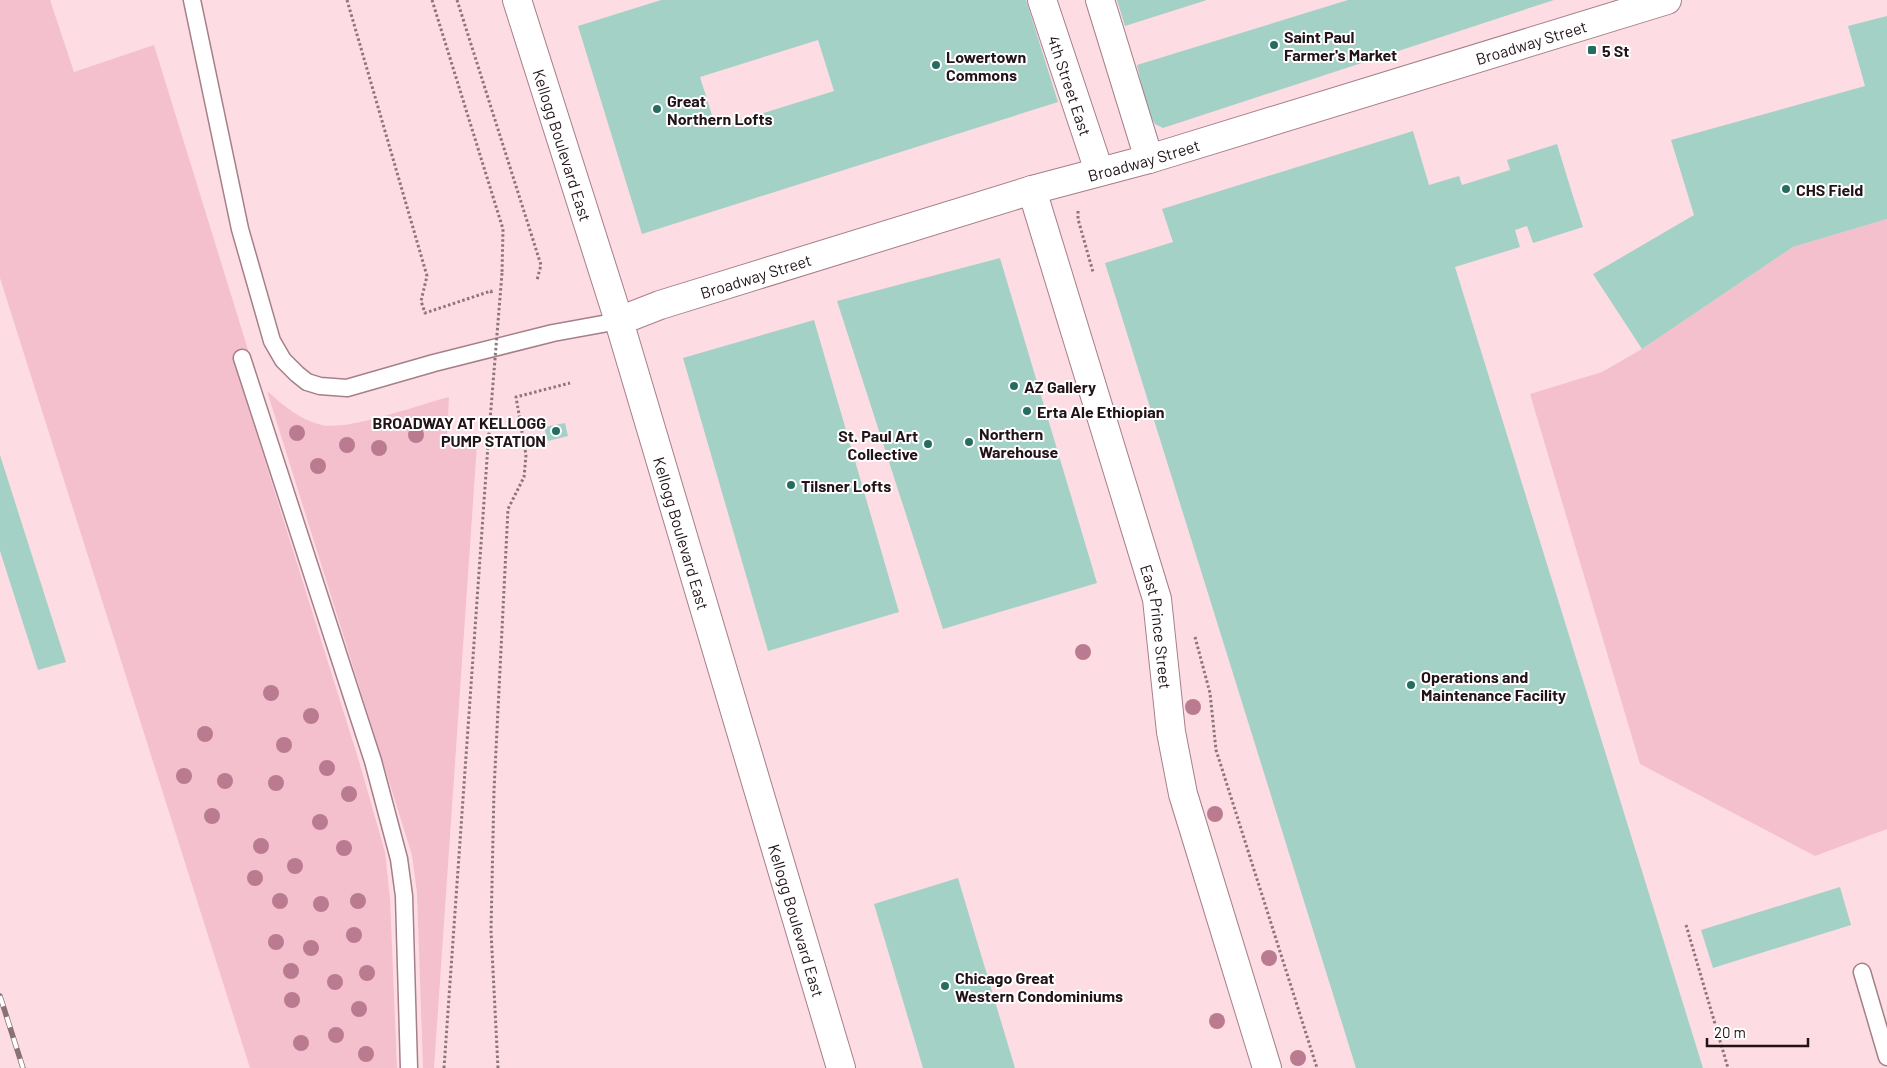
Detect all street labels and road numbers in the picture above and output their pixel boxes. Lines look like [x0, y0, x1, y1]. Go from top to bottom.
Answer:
street label: Broadway Street [1473, 16, 1589, 68]
street label: 4th Street East [1045, 33, 1096, 138]
street label: Kellogg Boulevard East [530, 66, 596, 223]
street label: Broadway Street [1086, 135, 1202, 184]
street label: Broadway Street [698, 249, 813, 302]
street label: Kellogg Boulevard East [650, 454, 714, 612]
street label: East Prince Street [1137, 562, 1176, 690]
street label: Kellogg Boulevard East [765, 842, 829, 999]

